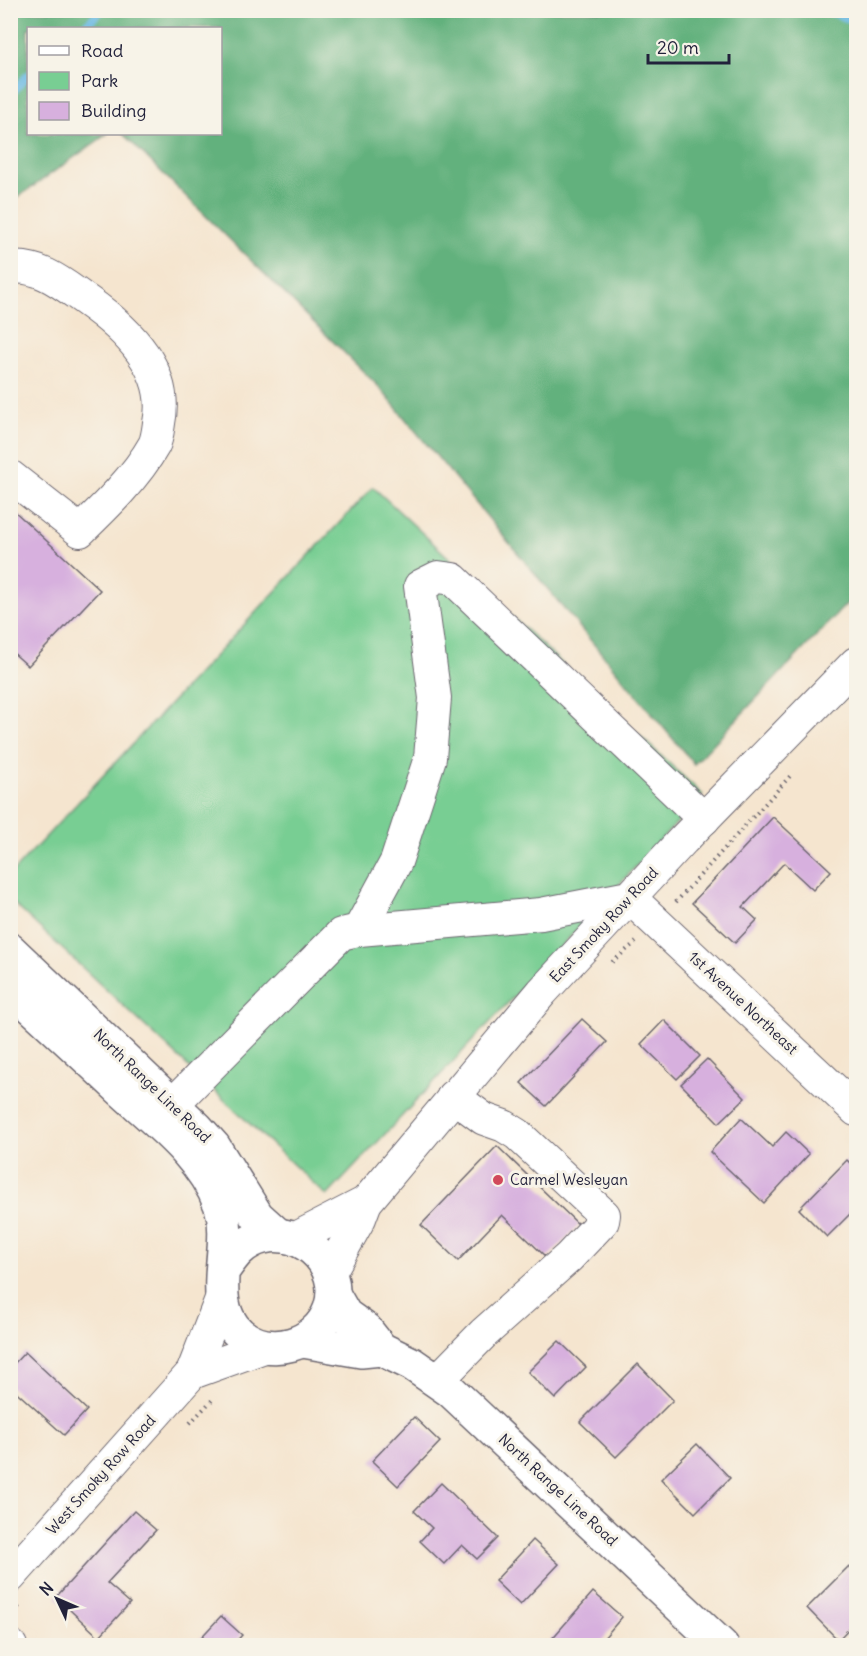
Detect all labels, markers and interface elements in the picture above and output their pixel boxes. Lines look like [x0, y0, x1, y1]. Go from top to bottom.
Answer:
legend [27, 27, 222, 135]
scale bar [648, 27, 729, 65]
text: 20 m [657, 36, 699, 59]
text: Road [81, 39, 124, 62]
text: Park [81, 69, 118, 92]
text: Building [81, 99, 146, 122]
street label: East Smoky Row Road [545, 863, 662, 986]
street label: 1st Avenue Northeast [685, 947, 802, 1058]
street label: North Range Line Road [90, 1025, 215, 1147]
place label: Carmel Wesleyan [510, 1170, 628, 1189]
marker: Carmel Wesleyan [491, 1173, 505, 1187]
street label: West Smoky Row Road [42, 1411, 160, 1538]
street label: North Range Line Road [495, 1430, 622, 1550]
north arrow [27, 1569, 87, 1629]
text: N [35, 1578, 57, 1600]

